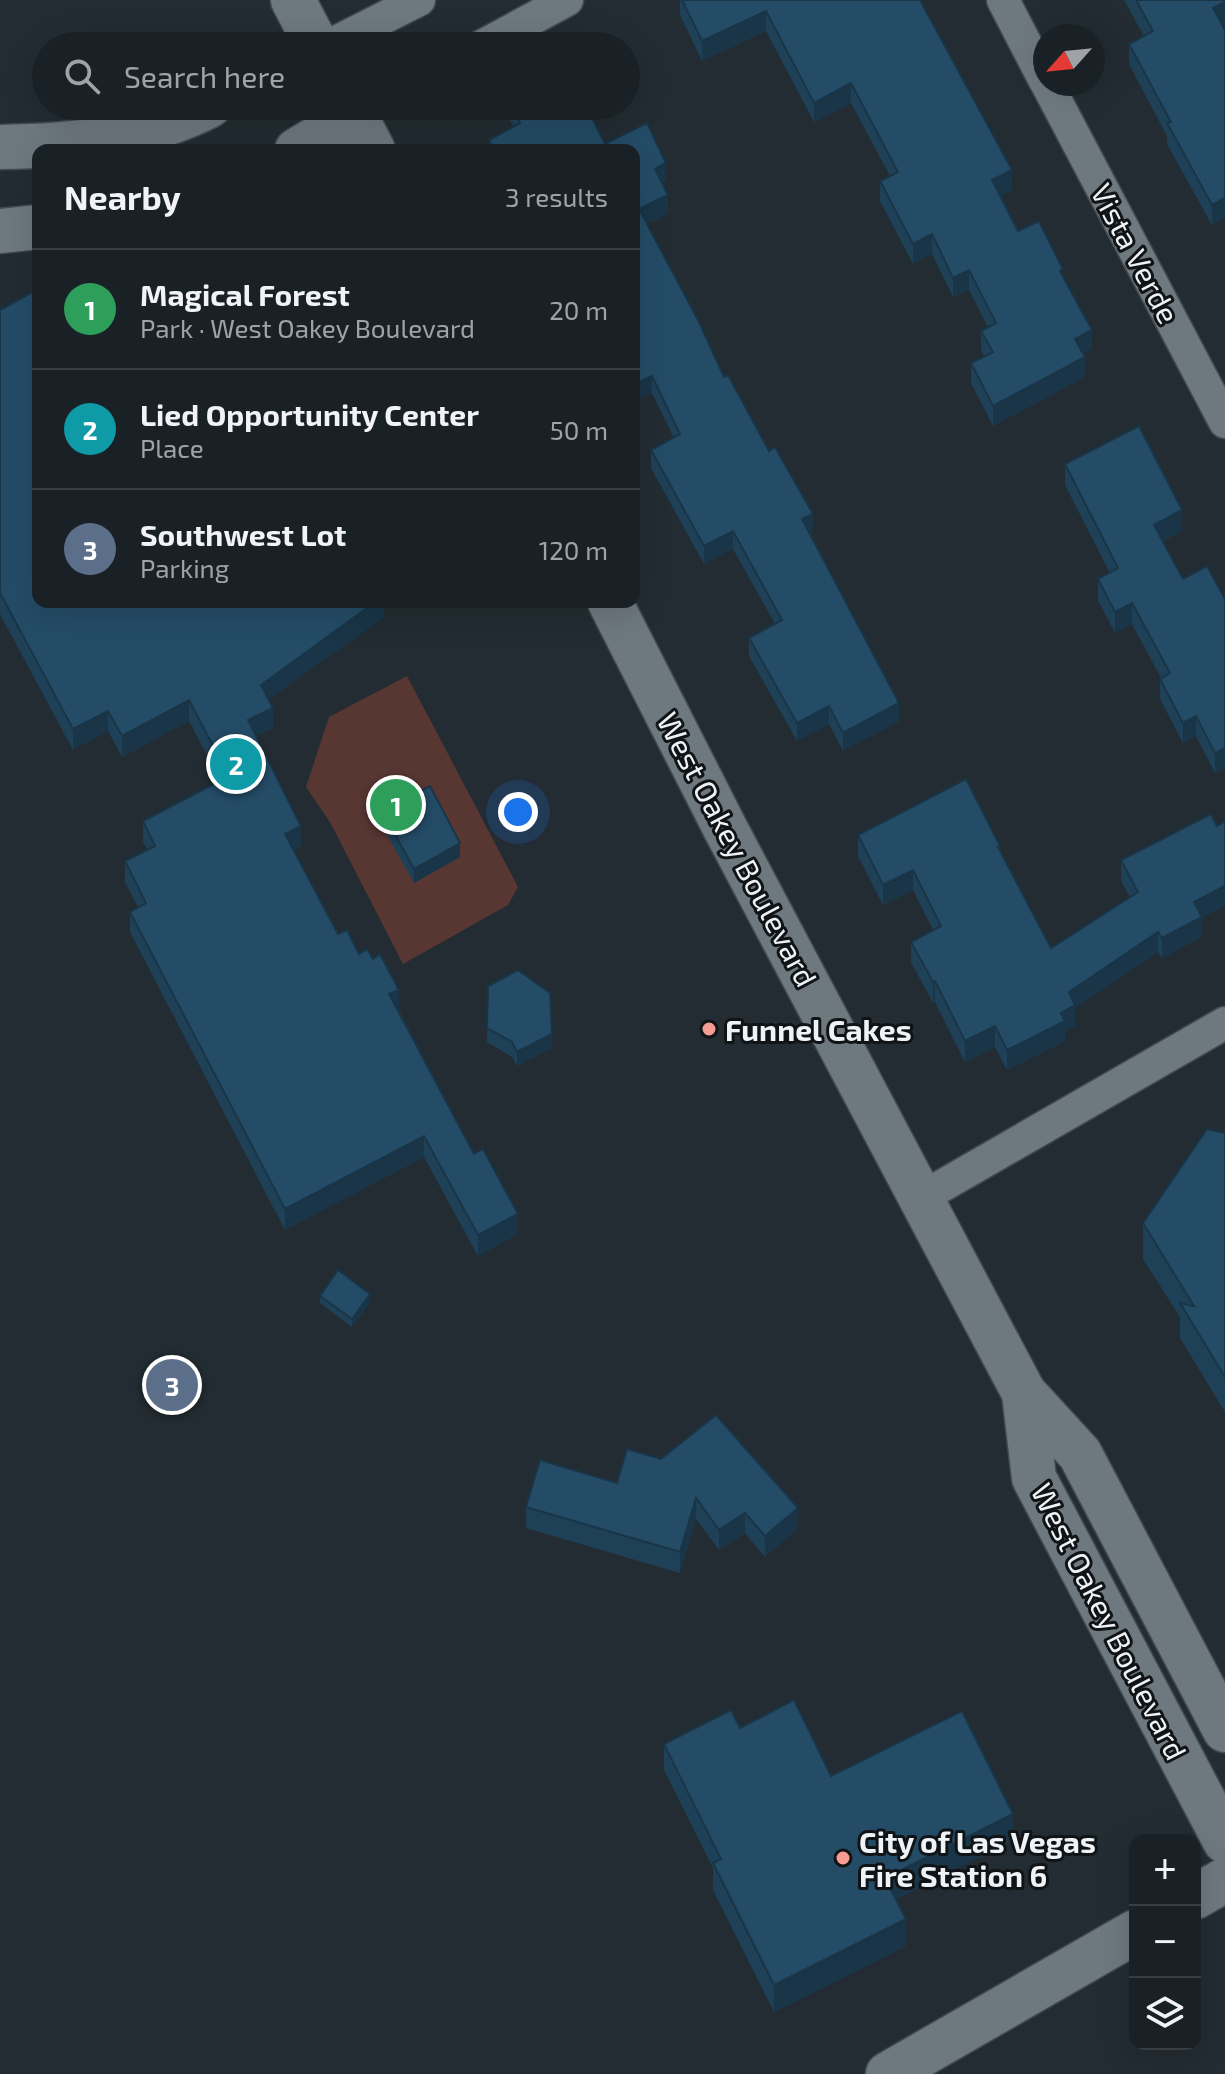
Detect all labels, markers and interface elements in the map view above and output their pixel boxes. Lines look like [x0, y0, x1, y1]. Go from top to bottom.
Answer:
north arrow [1033, 24, 1105, 96]
search box [32, 32, 640, 120]
icon: search [60, 54, 104, 98]
text: Search here [124, 58, 285, 94]
text: Nearby [64, 176, 181, 217]
street label: Vista Verde [1084, 177, 1188, 329]
text: 3 results [505, 181, 608, 212]
text: Magical Forest [140, 276, 350, 312]
text: 1 [84, 294, 96, 325]
text: 20 m [549, 294, 608, 325]
text: Park · West Oakey Boulevard [140, 312, 475, 343]
text: Lied Opportunity Center [140, 396, 479, 432]
text: 2 [82, 414, 98, 445]
text: 50 m [550, 414, 608, 445]
text: Place [140, 432, 204, 463]
text: Southwest Lot [140, 516, 346, 552]
text: 3 [83, 534, 97, 565]
text: 120 m [539, 534, 608, 565]
text: Parking [140, 552, 229, 583]
street label: West Oakey Boulevard [650, 706, 826, 992]
pin: 2 [210, 734, 262, 794]
pin: 1 [370, 775, 422, 835]
your location [498, 792, 538, 832]
place label: Funnel Cakes [725, 1011, 912, 1047]
marker: Funnel Cakes [700, 1020, 718, 1038]
pin: 3 [146, 1355, 198, 1415]
street label: West Oakey Boulevard [1025, 1477, 1195, 1765]
place label: City of Las Vegas Fire Station 6 [859, 1823, 1096, 1893]
map controls [1129, 1834, 1201, 2050]
button: + [1129, 1834, 1201, 1906]
marker: City of Las Vegas Fire Station 6 [834, 1849, 852, 1867]
button: − [1129, 1906, 1201, 1978]
button: layers [1129, 1978, 1201, 2050]

